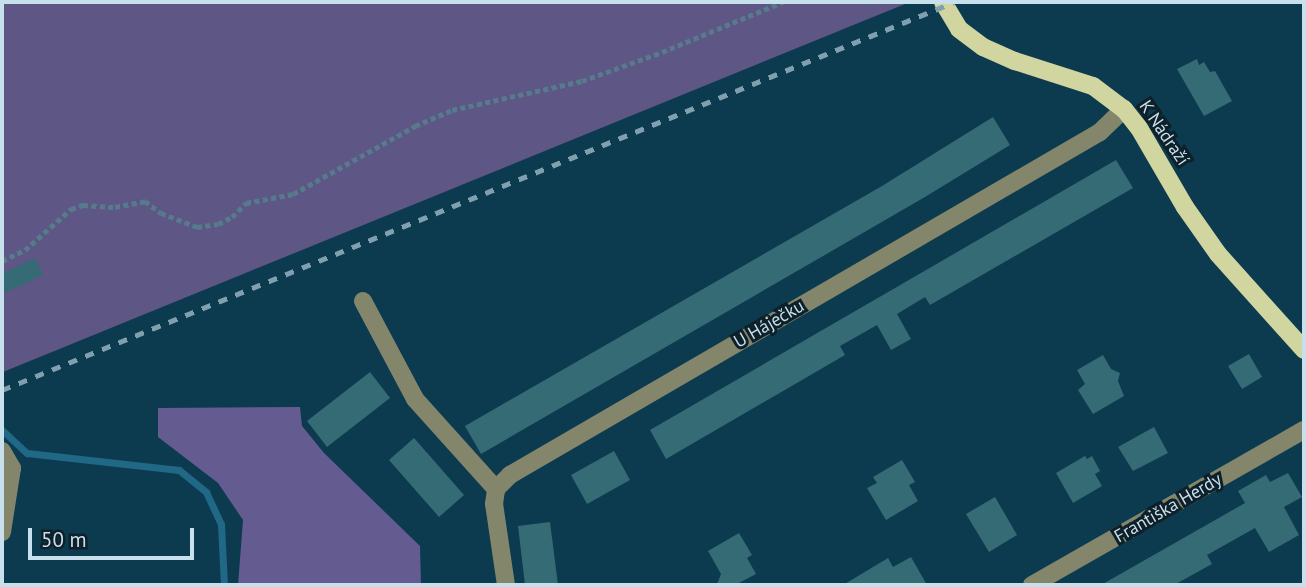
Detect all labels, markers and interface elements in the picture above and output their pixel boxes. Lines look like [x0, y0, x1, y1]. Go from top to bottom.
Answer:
street label: K Nádraží [1134, 96, 1194, 170]
street label: U Háječku [730, 295, 808, 353]
street label: Františka Herdy [1110, 469, 1226, 547]
scale bar [32, 514, 198, 558]
text: 50 m [41, 526, 87, 553]

